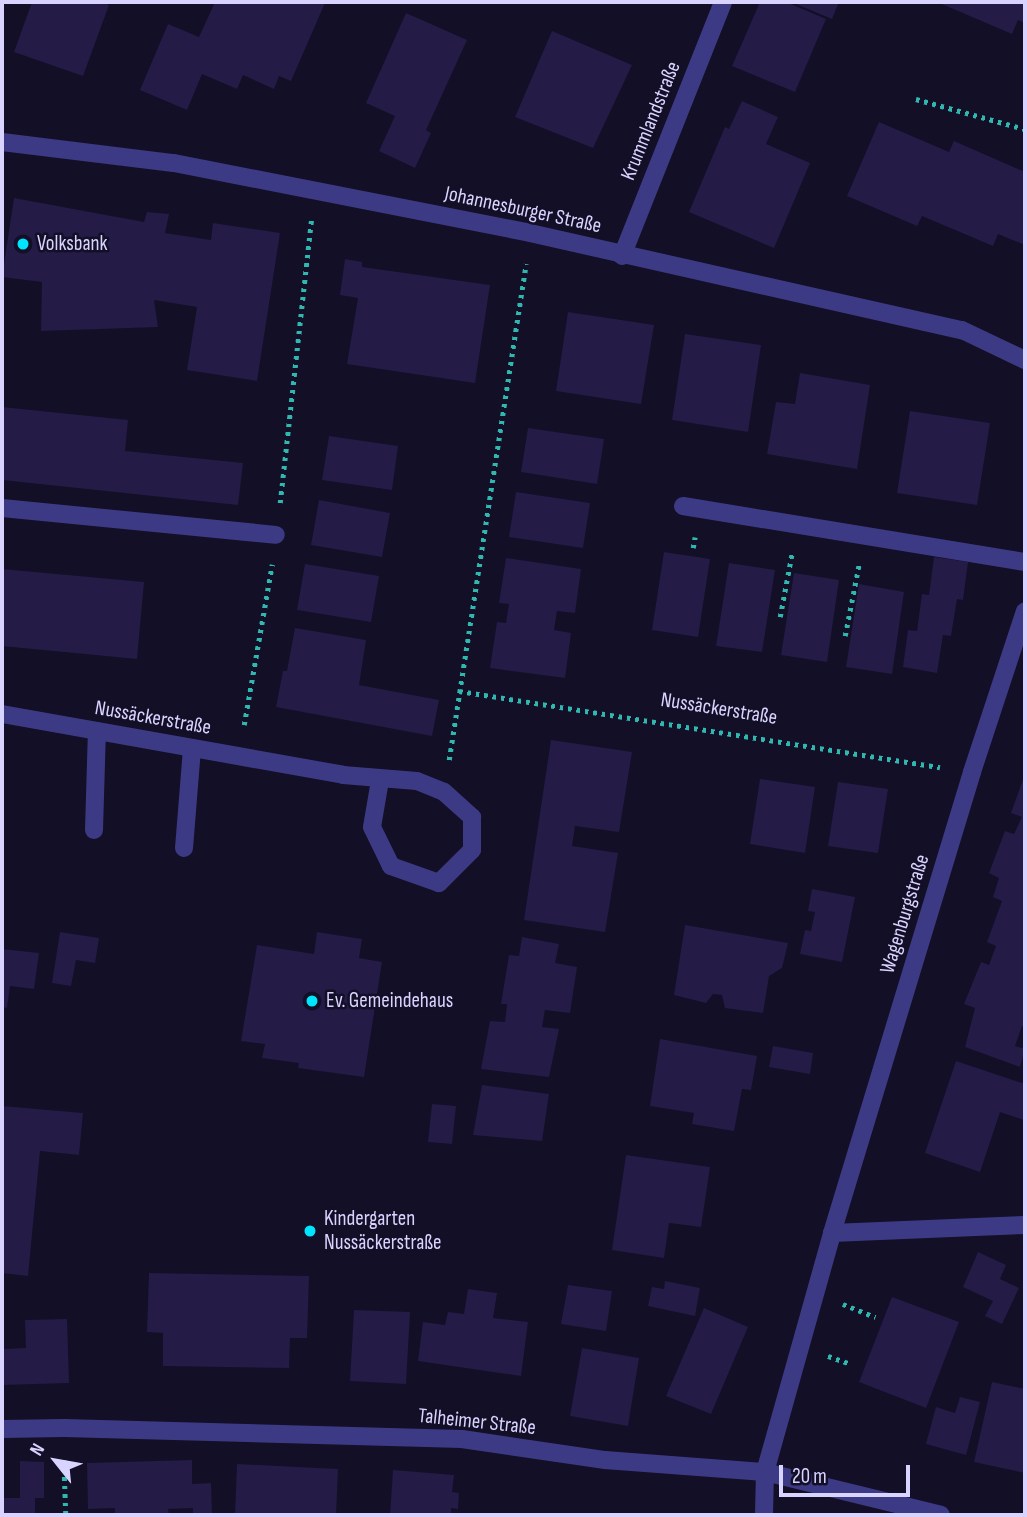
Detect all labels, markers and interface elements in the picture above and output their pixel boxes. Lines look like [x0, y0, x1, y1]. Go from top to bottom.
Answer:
street label: Krummlandstraße [616, 58, 686, 184]
street label: Johannesburger Straße [442, 181, 604, 239]
place label: Volksbank [37, 231, 107, 257]
marker: Volksbank [15, 236, 31, 252]
street label: Nussäckerstraße [659, 687, 779, 731]
street label: Nussäckerstraße [93, 695, 213, 741]
street label: Wagenburgstraße [875, 851, 935, 977]
place label: Ev. Gemeindehaus [326, 988, 453, 1014]
marker: Ev. Gemeindehaus [304, 993, 320, 1009]
place label: Kindergarten Nussäckerstraße [324, 1206, 442, 1256]
marker: Kindergarten Nussäckerstraße [302, 1223, 318, 1239]
street label: Talheimer Straße [417, 1403, 537, 1441]
north arrow [21, 1426, 91, 1496]
text: N [25, 1440, 50, 1460]
scale bar [782, 1450, 913, 1494]
text: 20 m [792, 1464, 827, 1489]

